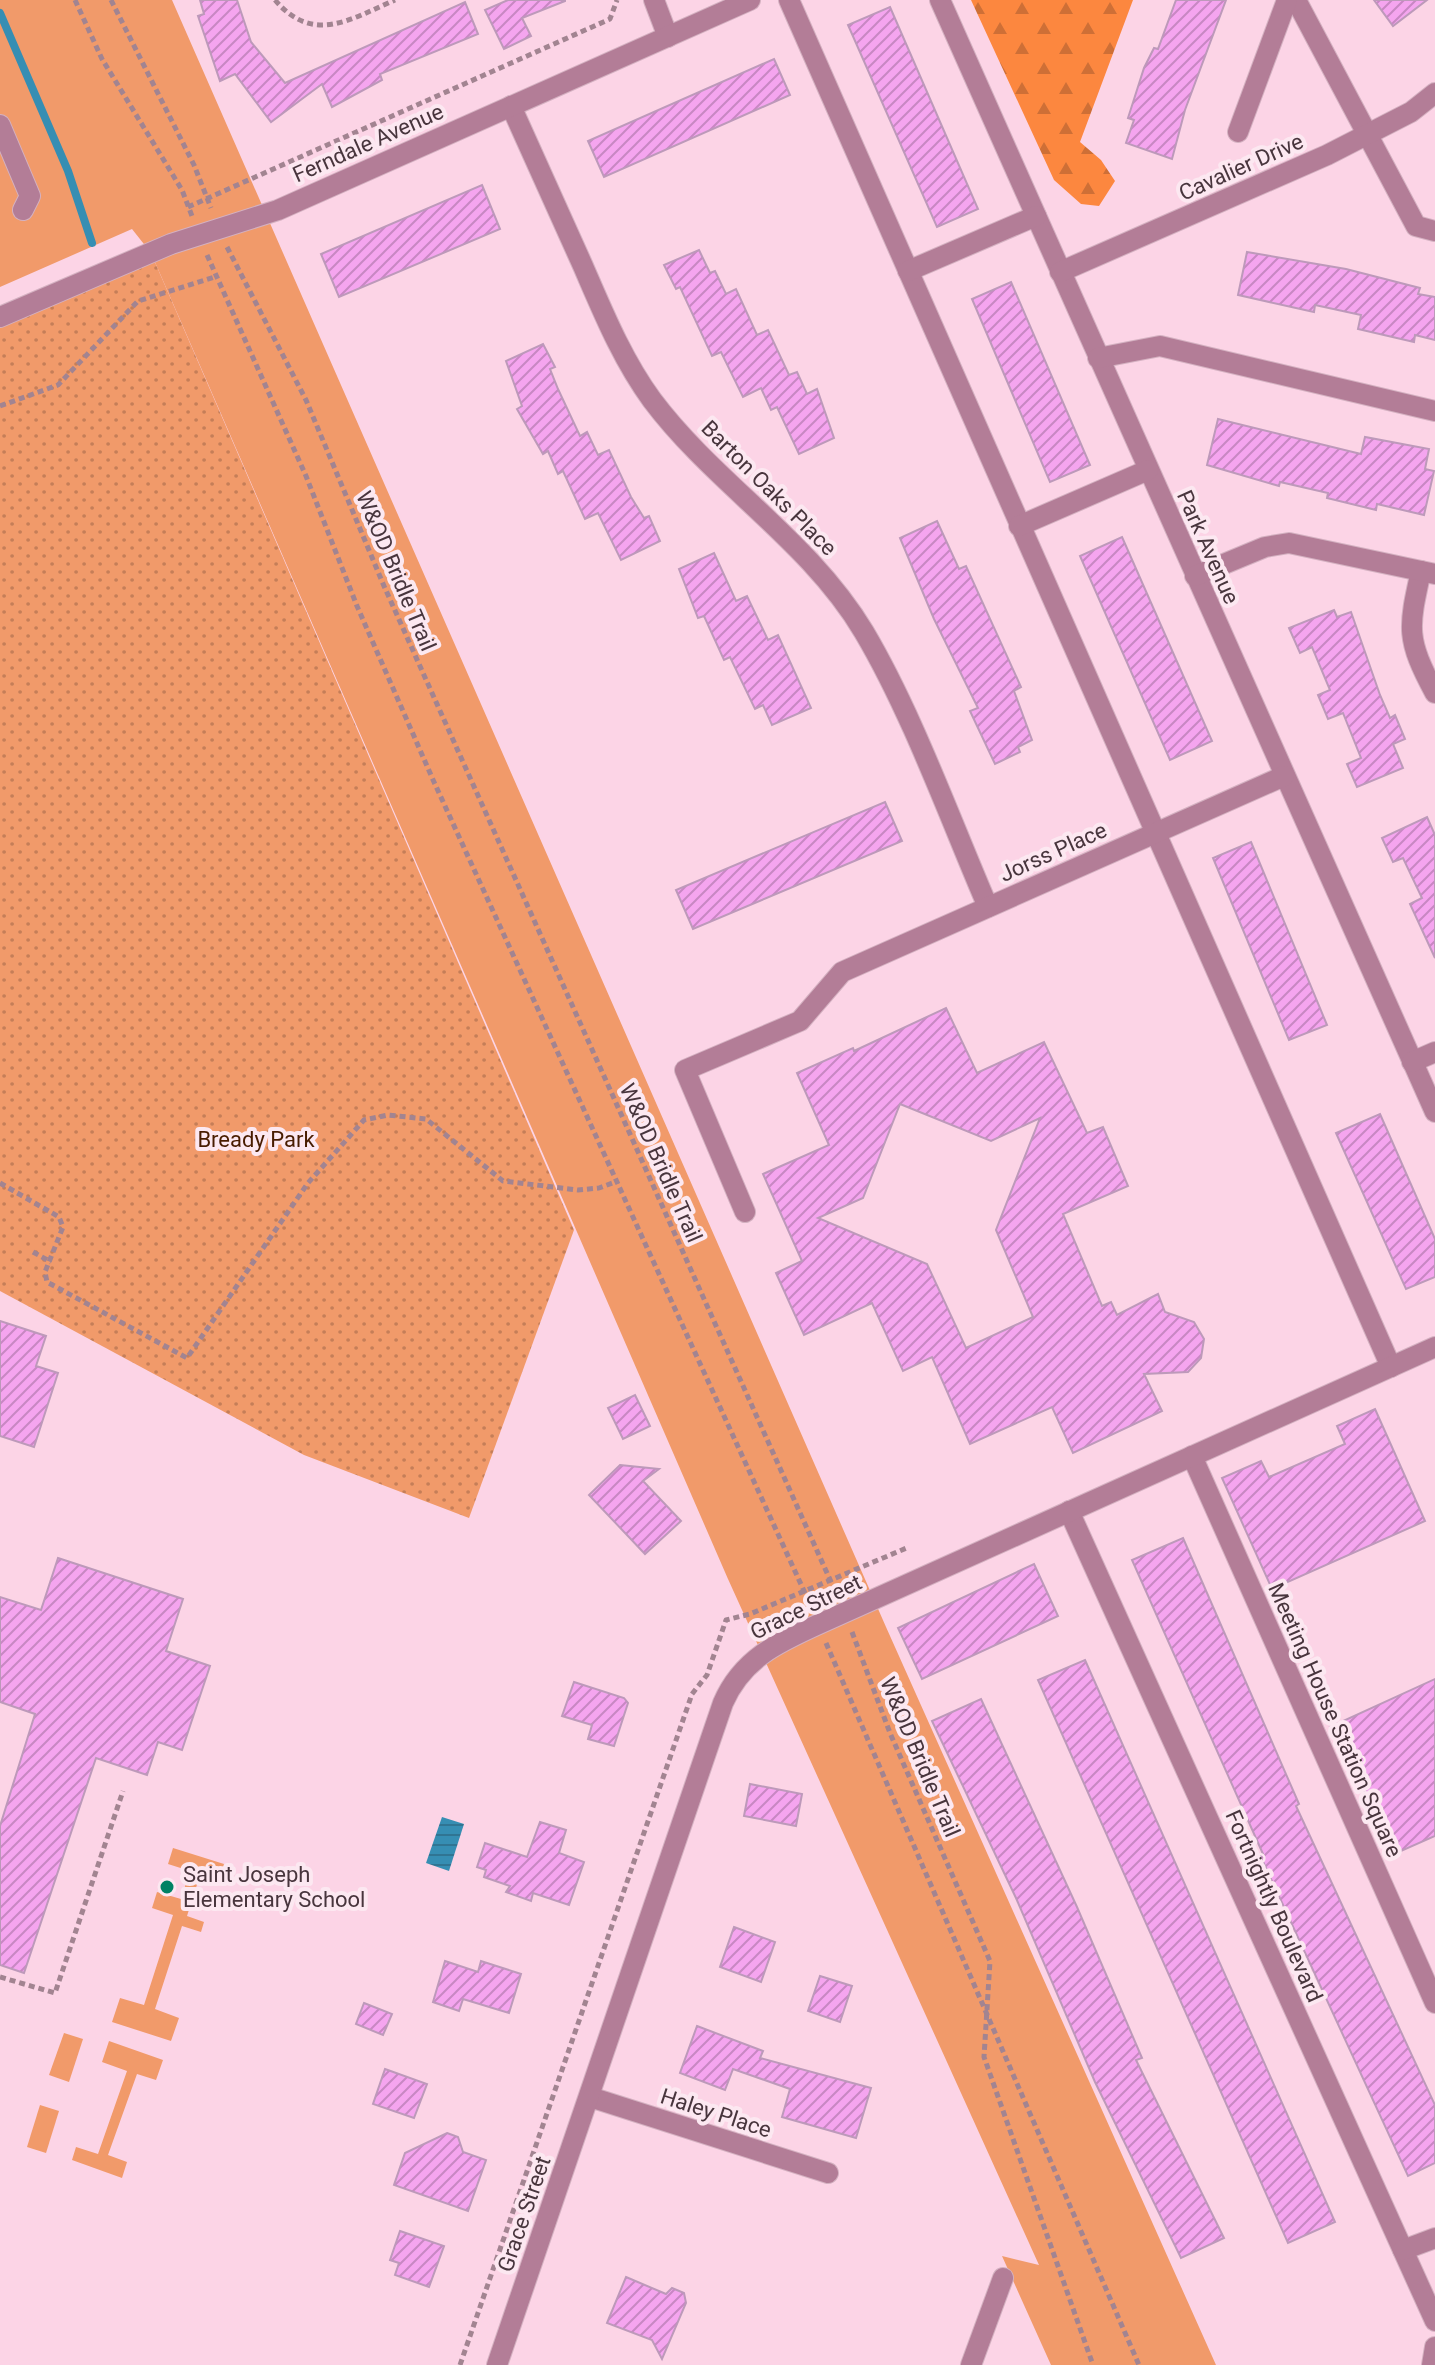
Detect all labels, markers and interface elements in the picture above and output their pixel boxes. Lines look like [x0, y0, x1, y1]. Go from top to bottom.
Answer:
street label: Ferndale Avenue [289, 99, 447, 187]
street label: Cavalier Drive [1175, 128, 1307, 206]
street label: Barton Oaks Place [696, 415, 842, 561]
street label: Park Avenue [1172, 486, 1244, 608]
street label: W&OD Bridle Trail [351, 487, 441, 655]
street label: Jorss Place [996, 817, 1110, 887]
street label: W&OD Bridle Trail [615, 1080, 707, 1246]
park label: Bready Park [197, 1127, 315, 1152]
street label: Grace Street [746, 1569, 866, 1645]
street label: Meeting House Station Square [1263, 1579, 1407, 1861]
street label: W&OD Bridle Trail [875, 1673, 965, 1841]
street label: Fortnightly Boulevard [1220, 1806, 1328, 2006]
place label: Saint Joseph Elementary School [183, 1862, 365, 1912]
marker: Saint Joseph Elementary School [158, 1878, 176, 1896]
street label: Haley Place [658, 2083, 774, 2143]
street label: Grace Street [493, 2153, 555, 2275]

